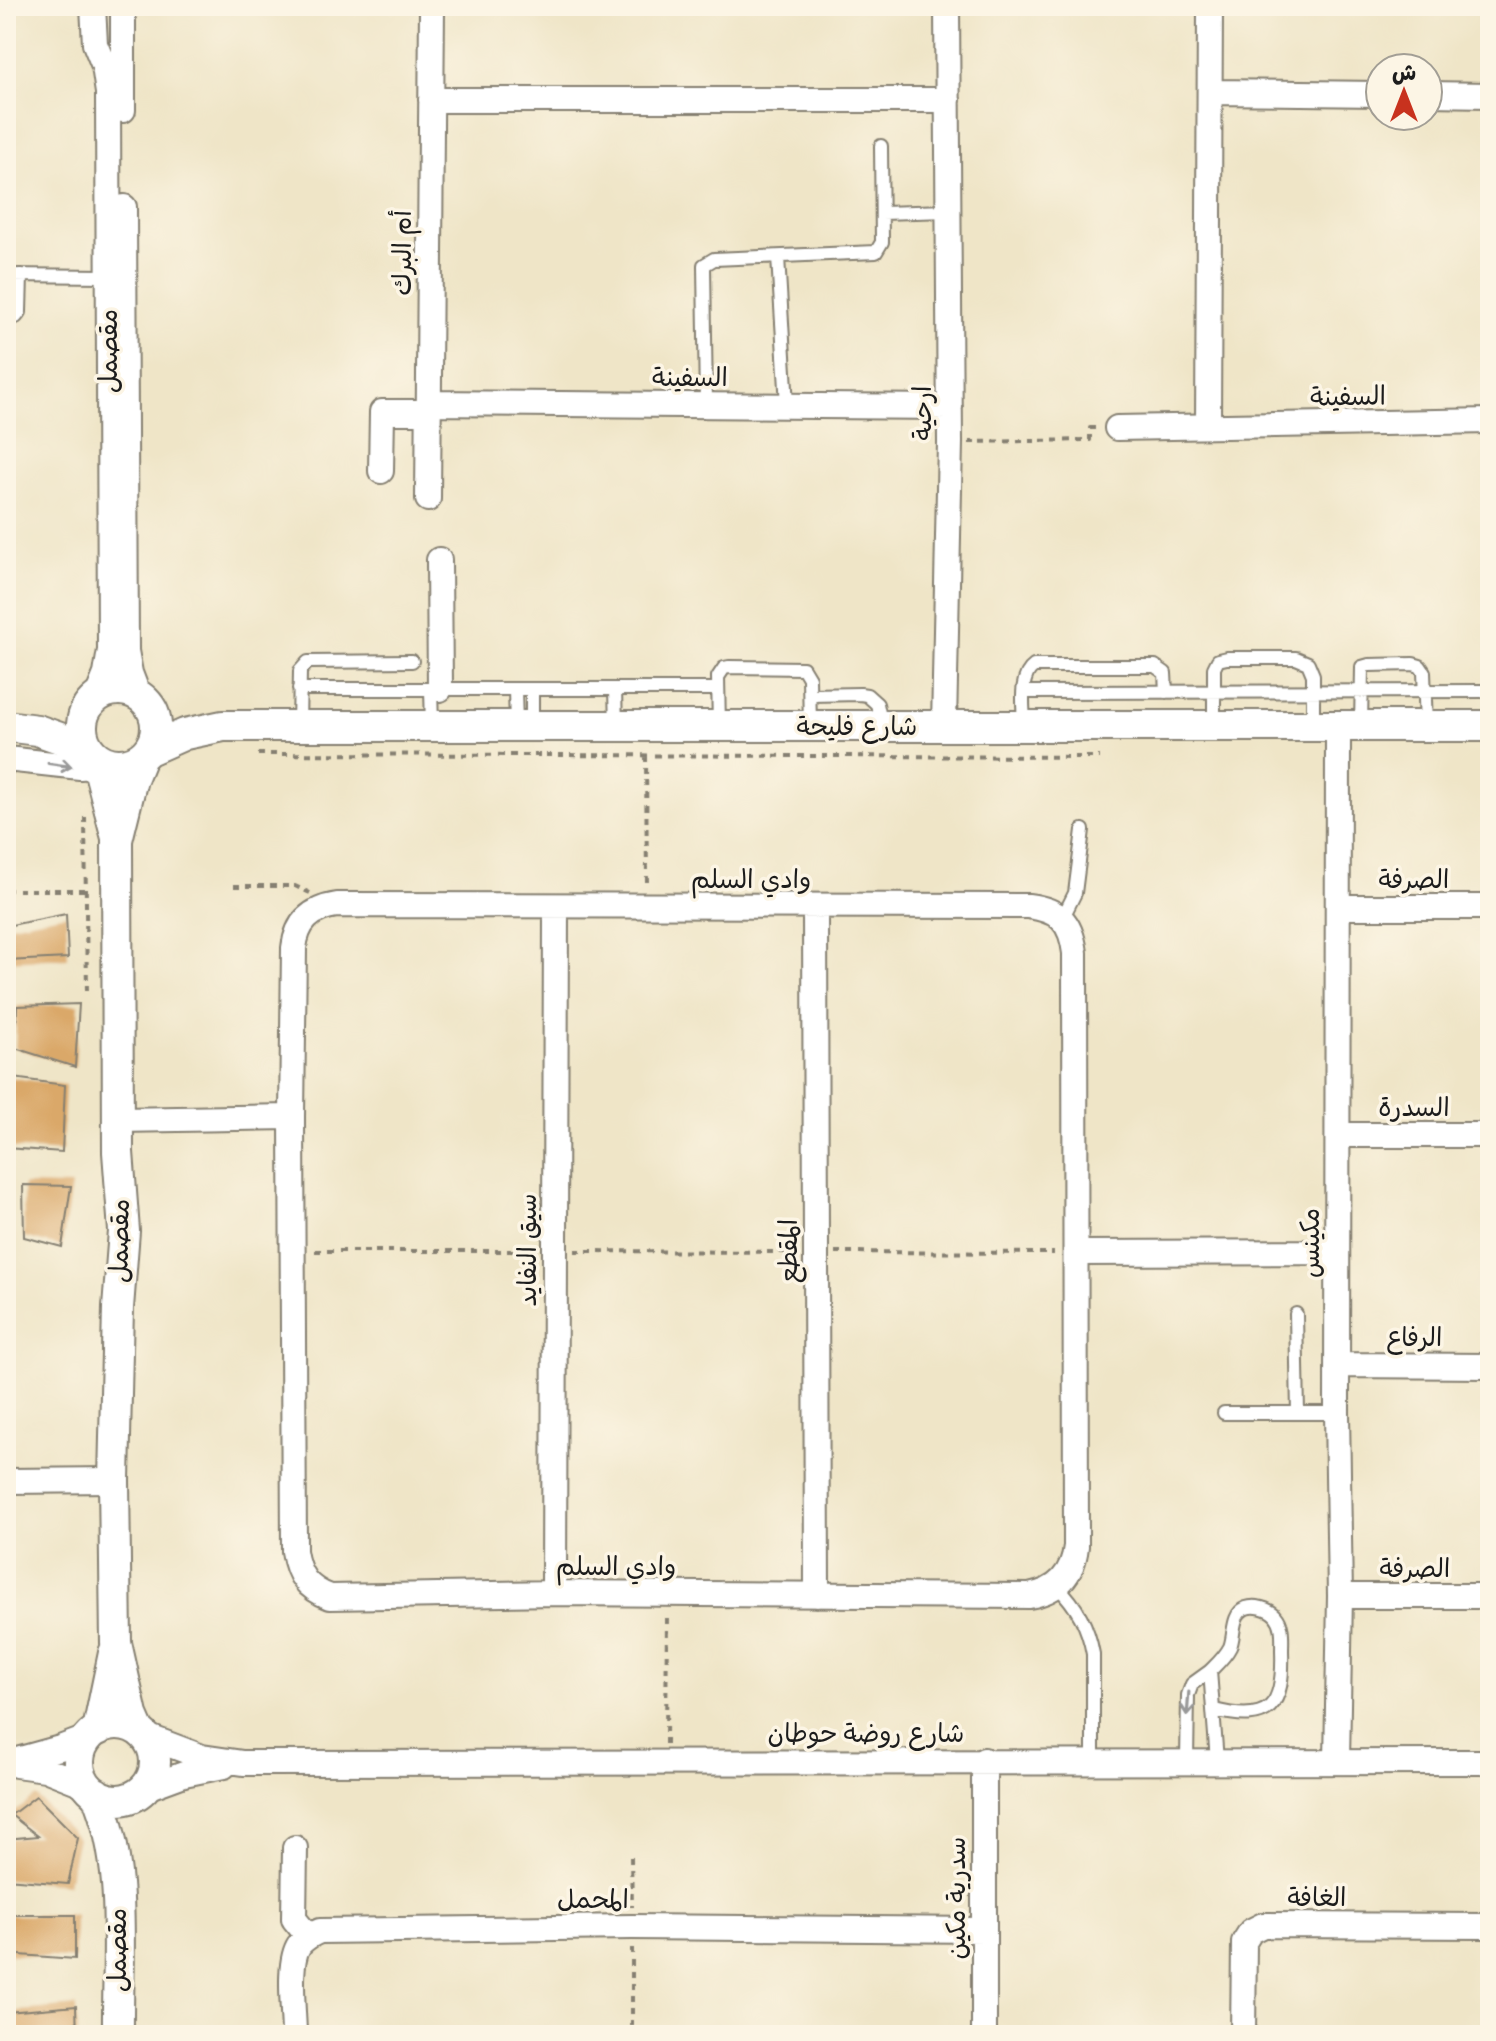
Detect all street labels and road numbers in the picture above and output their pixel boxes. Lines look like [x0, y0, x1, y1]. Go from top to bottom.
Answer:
street label: أم البرك [379, 210, 425, 296]
street label: مقصمل [85, 309, 131, 393]
street label: السفينة [652, 354, 728, 400]
street label: السفينة [1310, 372, 1386, 420]
street label: ارحية [899, 386, 945, 440]
street label: شارع فليحة [797, 703, 917, 749]
street label: وادي السلم [691, 856, 811, 902]
street label: الصرفة [1379, 856, 1449, 902]
street label: السدرة [1378, 1084, 1450, 1130]
street label: سيق النفايد [504, 1193, 550, 1307]
street label: مقصمل [95, 1198, 143, 1284]
street label: مكينس [1287, 1208, 1333, 1278]
street label: المقطع [765, 1219, 811, 1283]
street label: الرفاع [1386, 1314, 1442, 1360]
street label: وادي السلم [556, 1543, 676, 1589]
street label: الصرفة [1380, 1545, 1450, 1591]
street label: شارع روضة حوطان [768, 1710, 964, 1756]
street label: سدرية مكين [933, 1837, 979, 1959]
street label: الغافة [1287, 1874, 1347, 1920]
street label: المحمل [557, 1876, 629, 1922]
street label: مقصمل [94, 1908, 140, 1992]

